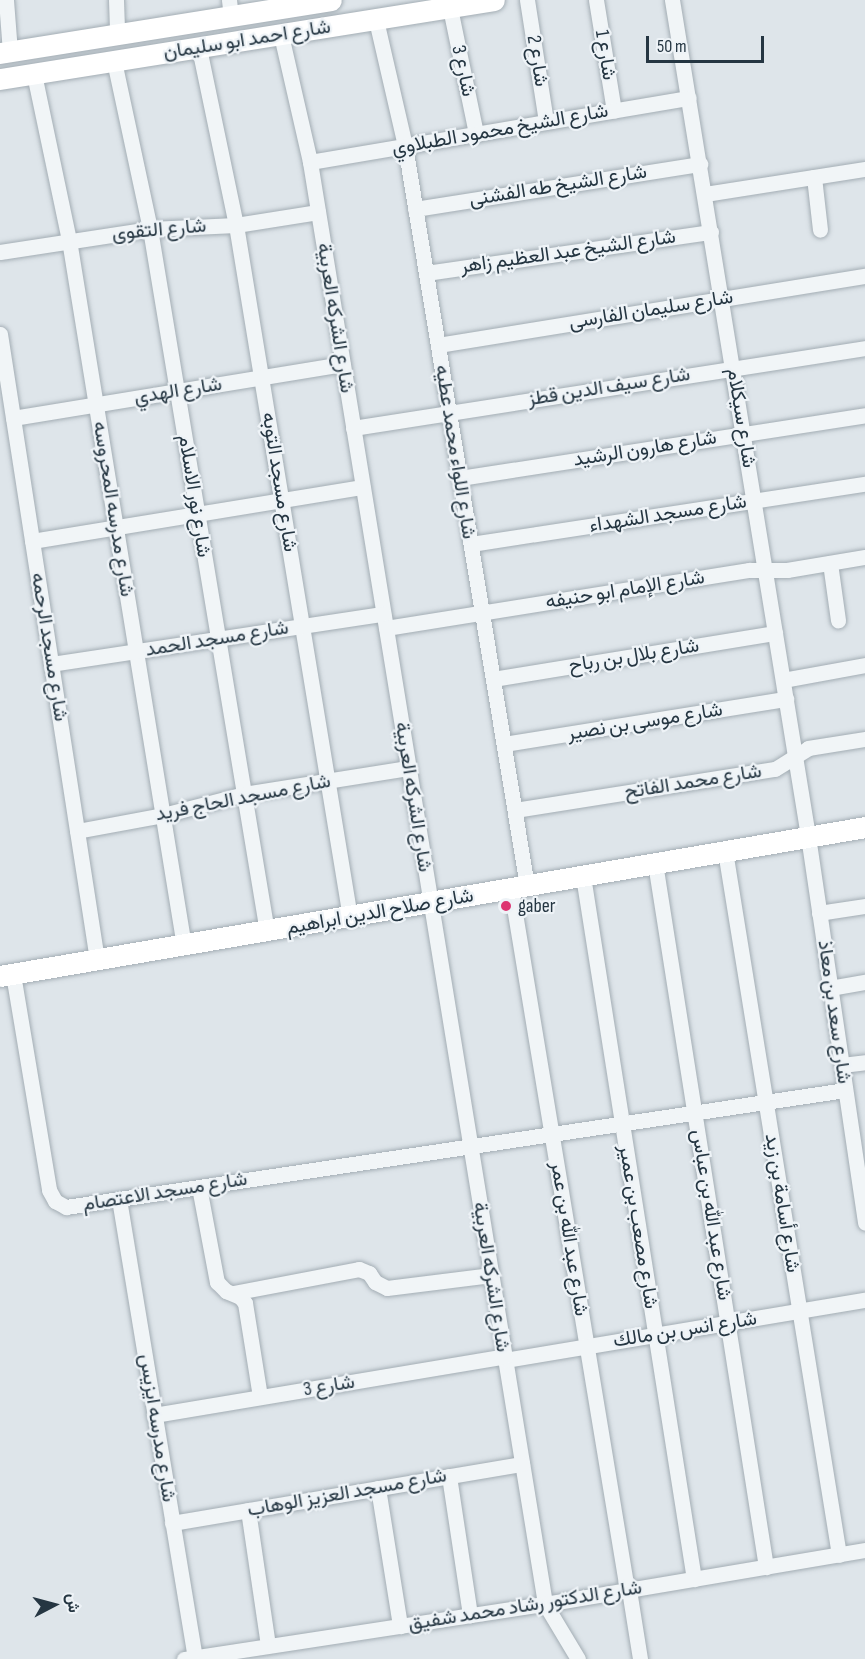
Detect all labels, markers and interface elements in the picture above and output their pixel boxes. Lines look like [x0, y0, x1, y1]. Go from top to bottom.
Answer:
street label: شارع احمد ابو سليمان [162, 15, 332, 65]
scale bar [649, 24, 768, 62]
street label: شارع 1 [589, 28, 621, 82]
street label: شارع 2 [521, 34, 553, 88]
text: 50 m [657, 36, 687, 57]
street label: شارع 3 [446, 43, 480, 99]
street label: شارع الشيخ محمود الطبلاوي [390, 99, 610, 161]
street label: شارع الشيخ طه الفشنى [467, 160, 649, 212]
street label: شارع التقوى [111, 214, 207, 246]
street label: شارع الشيخ عبد العظيم زاهر [459, 225, 677, 279]
street label: شارع الشركه العربية [311, 241, 359, 395]
street label: شارع سليمان الفارسى [567, 285, 735, 335]
street label: شارع سيف الدين قطز [526, 362, 692, 412]
street label: شارع اللواء محمد عطيه [429, 363, 481, 541]
street label: شارع سيكلام [721, 366, 761, 470]
street label: شارع الهدي [132, 372, 224, 410]
street label: شارع مسجد التوبه [256, 410, 302, 554]
street label: شارع مدرسه المحروسه [87, 420, 139, 598]
street label: شارع هارون الرشيد [572, 426, 718, 472]
street label: شارع نور الاسلام [172, 433, 216, 559]
street label: شارع مسجد الشهداء [588, 490, 748, 538]
street label: شارع الإمام ابو حنيفه [544, 566, 706, 614]
street label: شارع مسجد الرحمه [25, 571, 73, 723]
street label: شارع مسجد الحمد [144, 616, 290, 662]
street label: شارع بلال بن رباح [567, 634, 701, 678]
street label: شارع موسى بن نصير [566, 698, 724, 746]
street label: شارع الشركه العربية [389, 720, 437, 874]
street label: شارع محمد الفاتح [623, 759, 763, 805]
street label: شارع مسجد الحاج فريد [153, 769, 333, 827]
street label: شارع صلاح الدين ابراهيم [285, 884, 475, 940]
place label: gaber [518, 894, 555, 918]
marker: gaber [499, 899, 513, 913]
street label: شارع سعد بن معاذ [812, 939, 856, 1085]
street label: شارع عبد الله بن عباس [686, 1128, 736, 1302]
street label: شارع أسامة بن زيد [759, 1132, 805, 1274]
street label: شارع مصعب بن عمير [613, 1143, 663, 1311]
street label: شارع عبد الله بن عمر [545, 1160, 593, 1318]
street label: شارع مسجد الاعتصام [81, 1167, 249, 1217]
street label: شارع الشركه العربية [467, 1200, 515, 1354]
street label: شارع انس بن مالك [612, 1307, 758, 1353]
street label: شارع مدرسه ايزيس [133, 1352, 181, 1504]
street label: شارع 3 [302, 1370, 356, 1402]
street label: شارع مسجد العزيز الوهاب [246, 1464, 448, 1522]
north arrow [24, 1575, 84, 1635]
street label: شارع الدكتور رشاد محمد شفيق [406, 1576, 644, 1636]
text: ش [62, 1593, 83, 1614]

